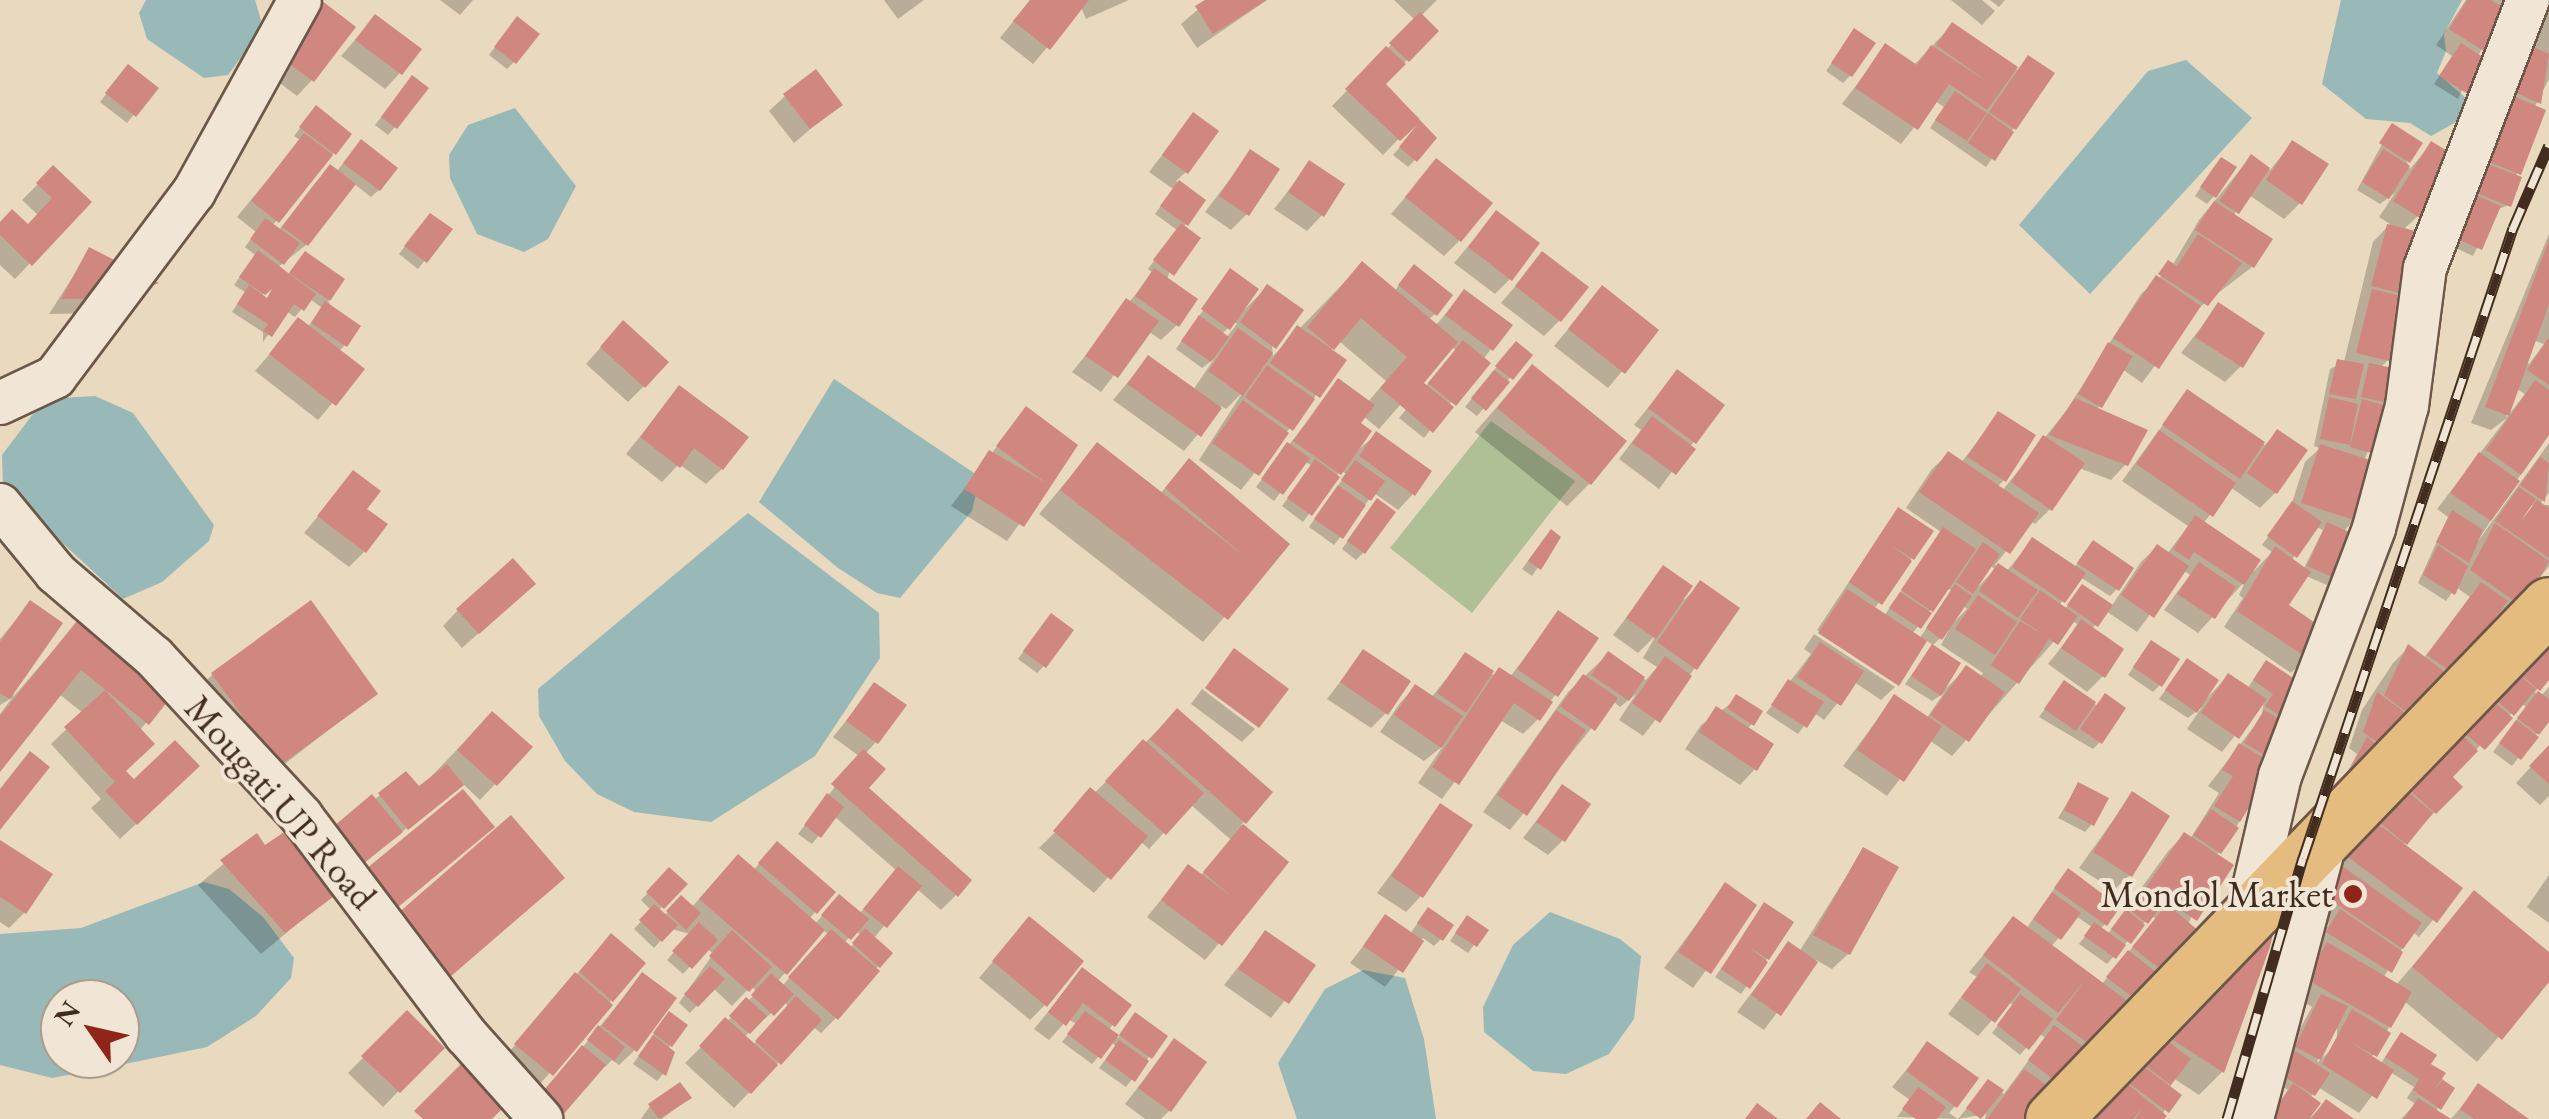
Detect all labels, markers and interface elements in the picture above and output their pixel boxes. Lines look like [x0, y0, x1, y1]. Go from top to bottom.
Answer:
street label: Mougati UP Road [176, 686, 386, 918]
place label: Mondol Market [2101, 871, 2333, 917]
marker: Mondol Market [2342, 883, 2364, 905]
north arrow [40, 979, 140, 1079]
text: N [46, 994, 88, 1033]

